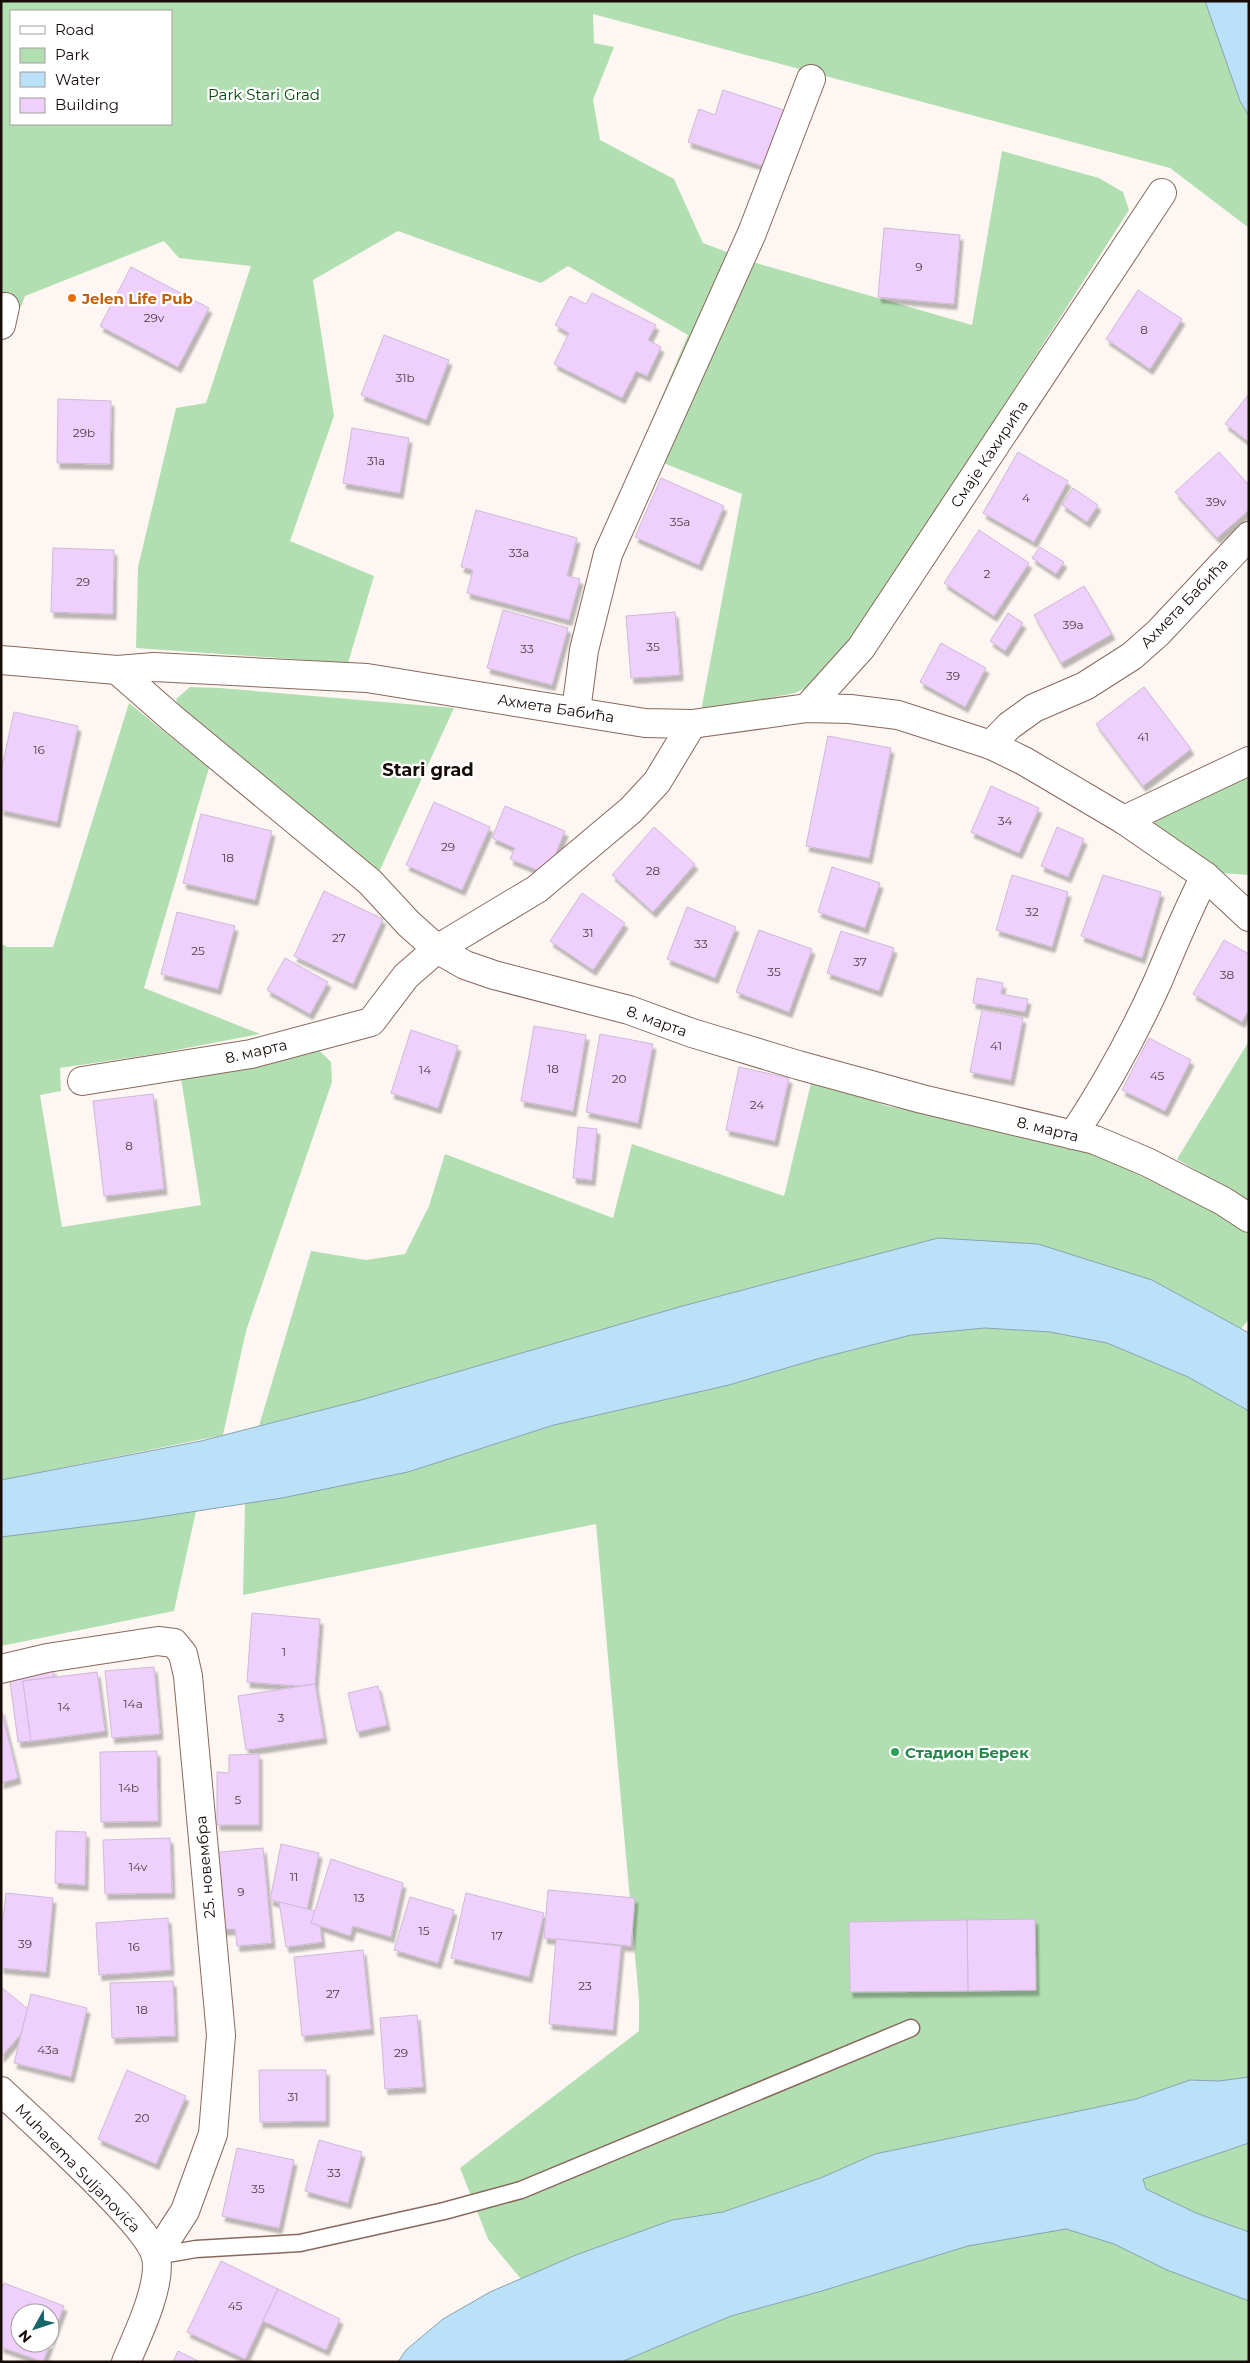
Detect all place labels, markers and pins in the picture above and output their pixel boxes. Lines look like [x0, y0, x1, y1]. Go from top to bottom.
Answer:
place label: Jelen Life Pub [81, 289, 193, 308]
marker: Jelen Life Pub [66, 292, 78, 304]
place label: Стадион Берек [905, 1743, 1029, 1762]
marker: Стадион Берек [889, 1746, 901, 1758]

